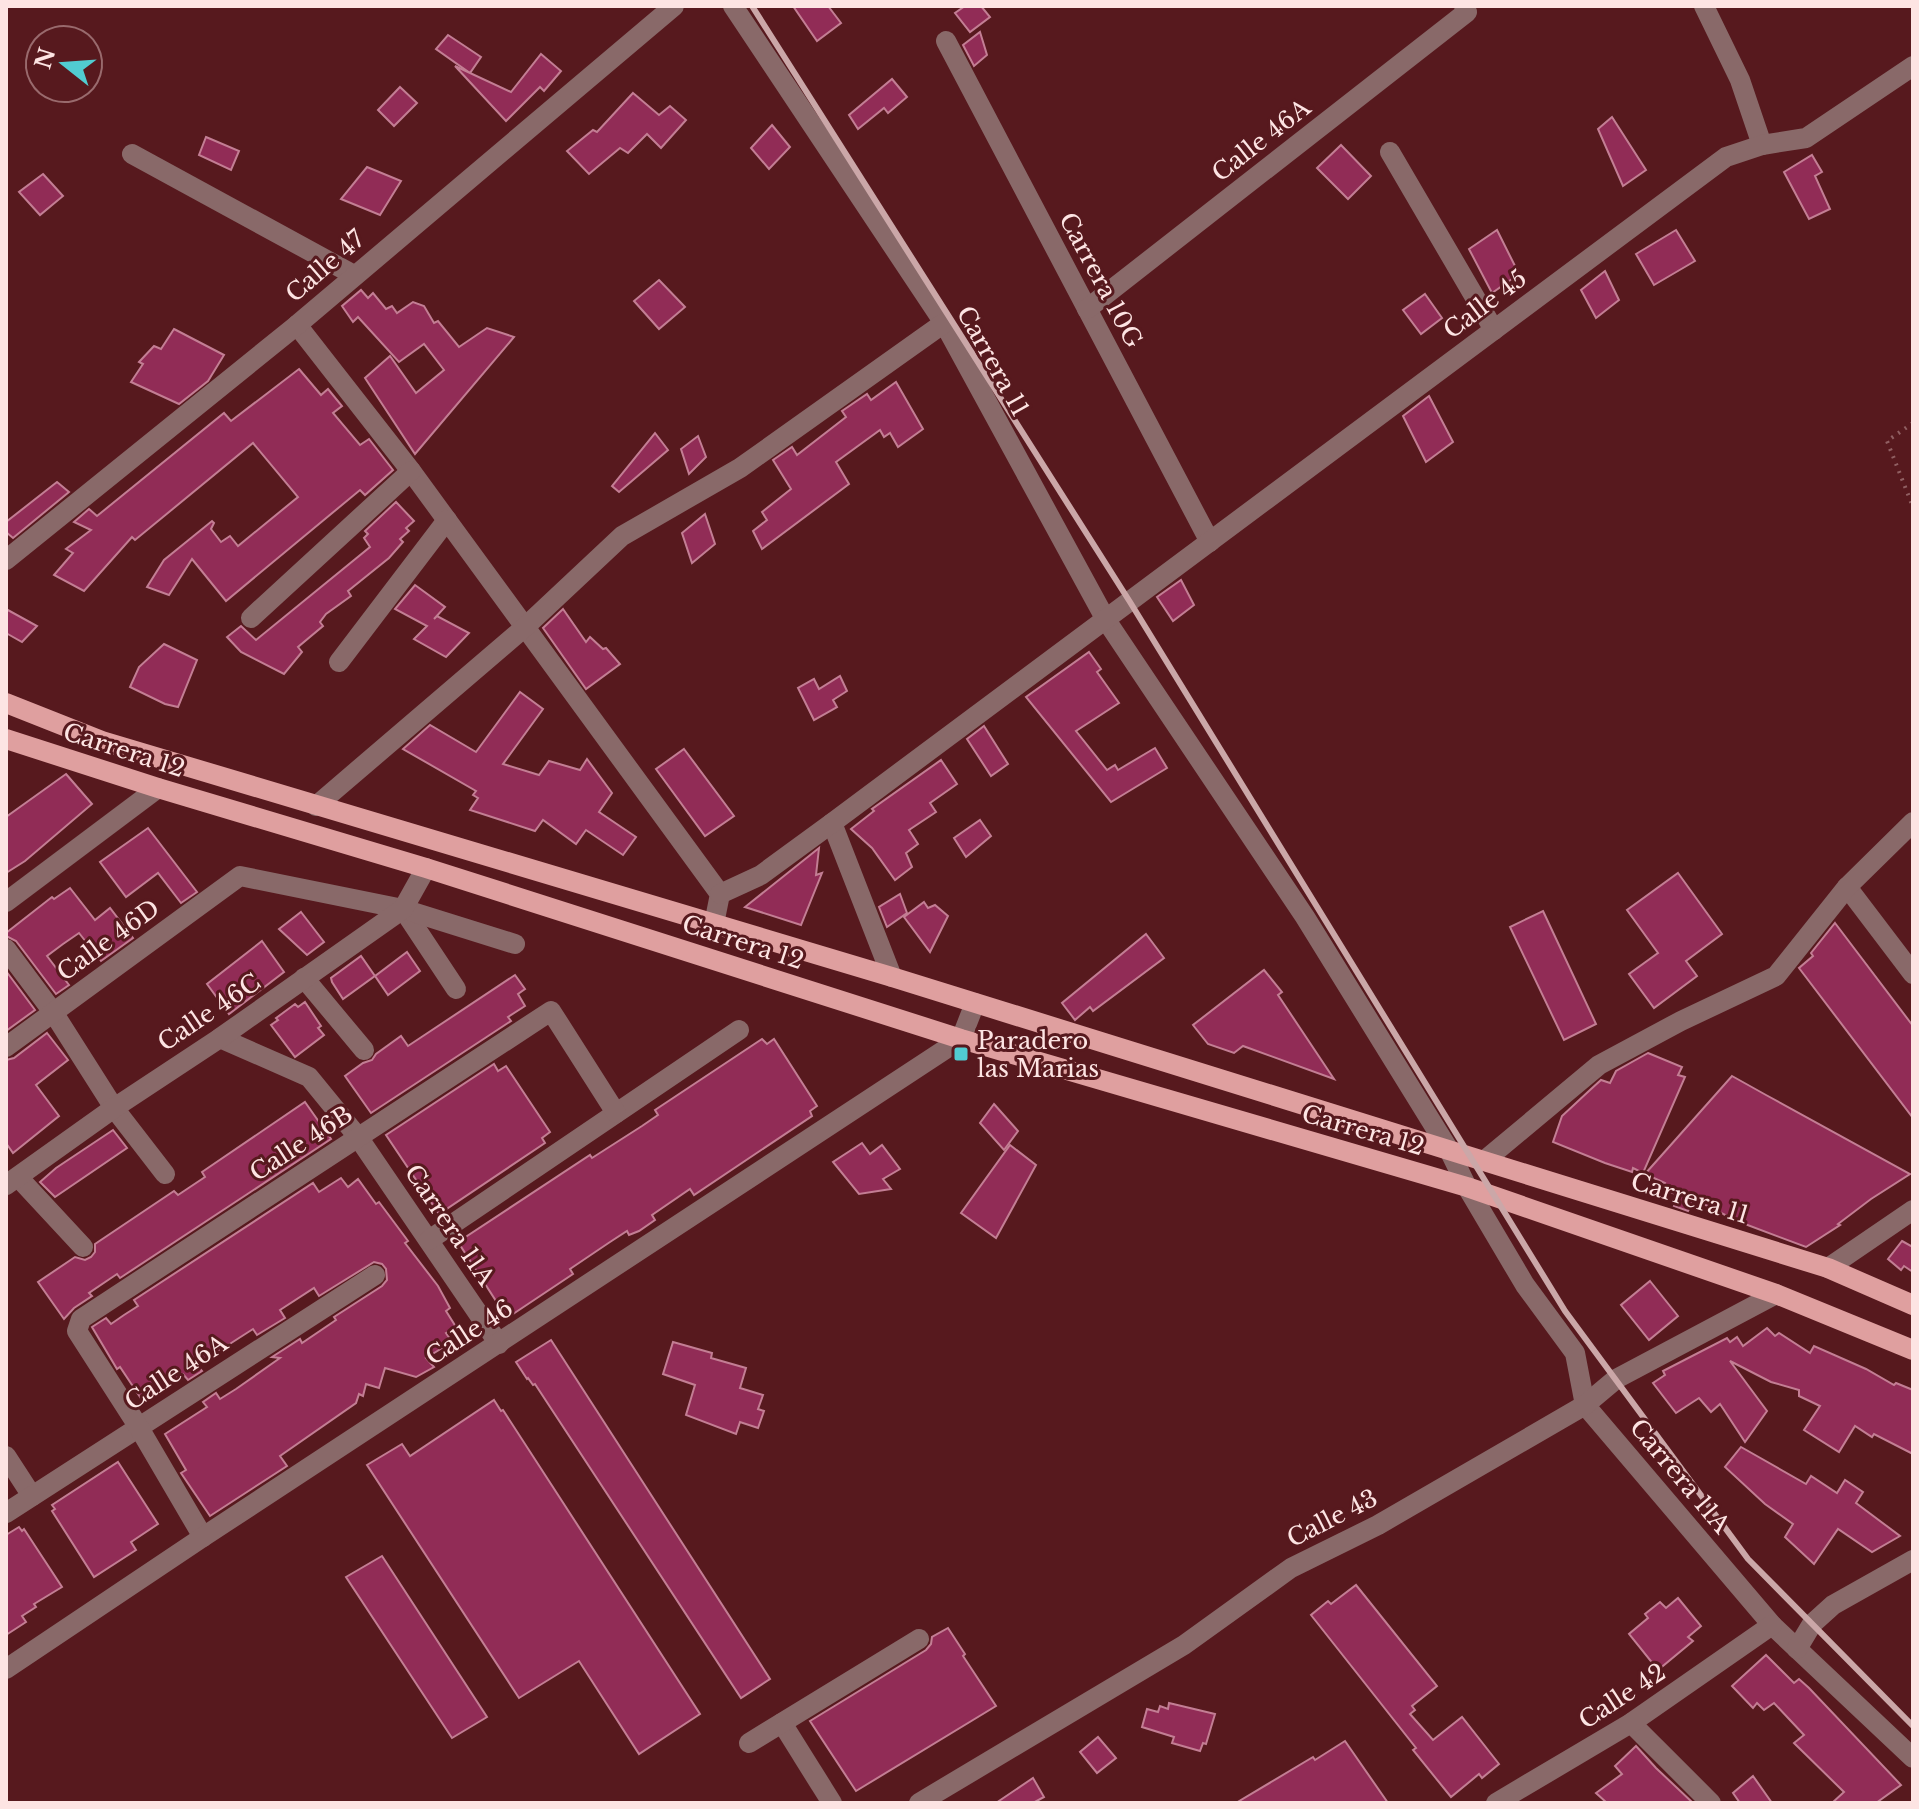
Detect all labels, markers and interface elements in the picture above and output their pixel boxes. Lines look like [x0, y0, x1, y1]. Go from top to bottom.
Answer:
north arrow [24, 24, 104, 104]
text: N [29, 44, 61, 72]
street label: Calle 46A [1206, 92, 1316, 187]
street label: Carrera 10G [1053, 207, 1149, 353]
street label: Calle 47 [280, 223, 371, 308]
street label: Calle 45 [1438, 263, 1532, 345]
street label: Carrera 11 [951, 301, 1035, 421]
street label: Carrera 12 [60, 717, 188, 783]
street label: Calle 46D [51, 893, 165, 987]
street label: Carrera 12 [679, 909, 807, 975]
street label: Calle 46C [152, 967, 266, 1057]
place label: Paradero las Marias [977, 1026, 1099, 1083]
marker: Paradero las Marias [952, 1045, 970, 1063]
street label: Calle 46B [244, 1099, 358, 1187]
street label: Carrera 12 [1299, 1099, 1427, 1161]
street label: Carrera 11A [399, 1159, 501, 1292]
street label: Carrera 11 [1628, 1166, 1752, 1230]
street label: Calle 46 [420, 1293, 518, 1371]
street label: Calle 46A [119, 1328, 233, 1416]
street label: Carrera 11A [1624, 1413, 1736, 1539]
street label: Calle 43 [1282, 1483, 1382, 1553]
street label: Calle 42 [1573, 1657, 1671, 1735]

